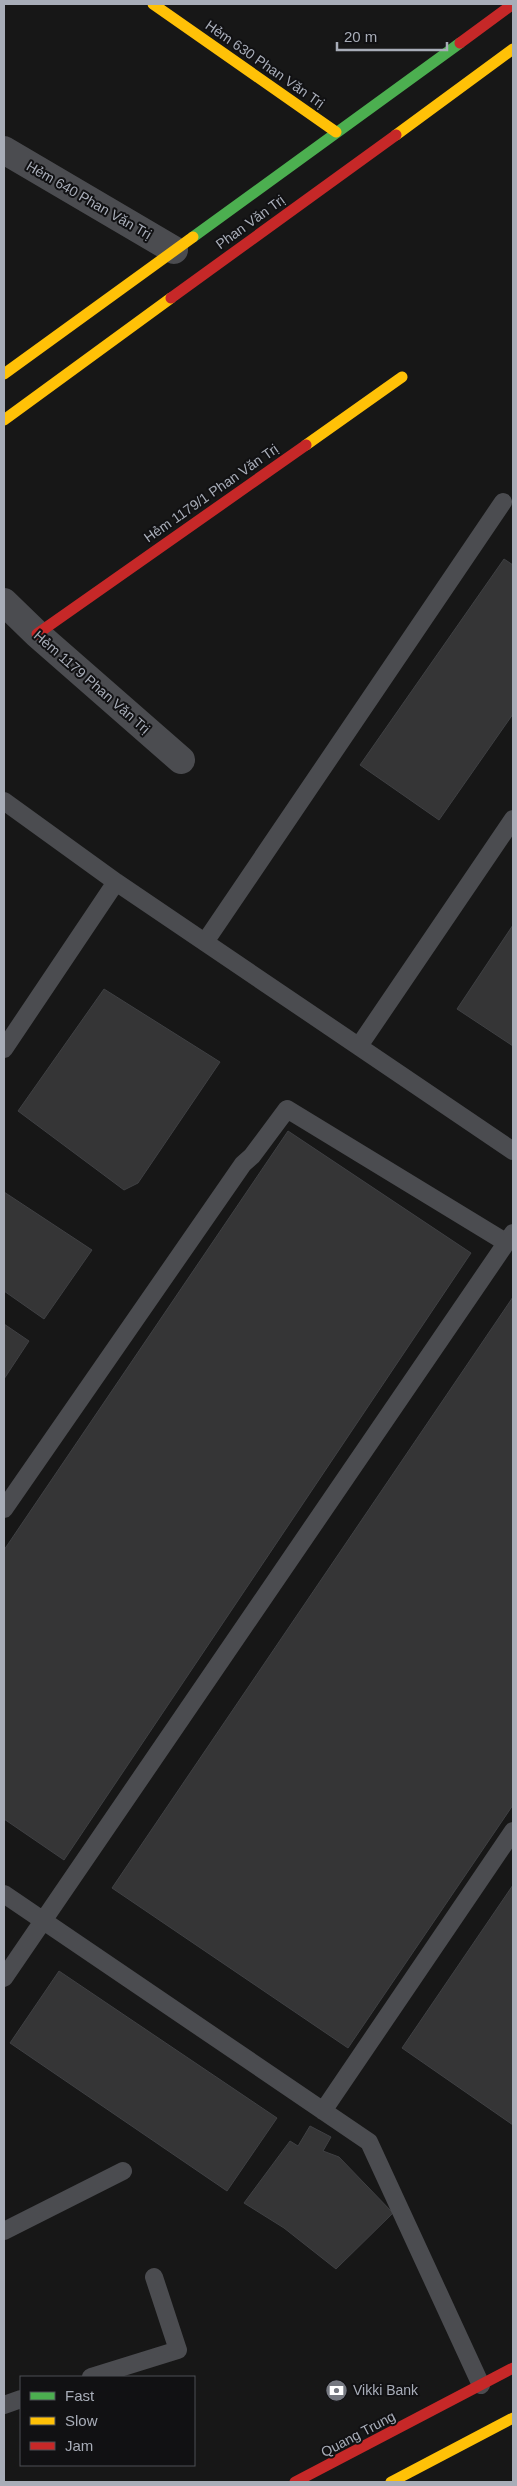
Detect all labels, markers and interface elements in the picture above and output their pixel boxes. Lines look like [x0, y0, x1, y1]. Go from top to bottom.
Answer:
street label: Hẻm 630 Phan Văn Trị [202, 17, 328, 111]
scale bar [337, 20, 447, 52]
text: 20 m [344, 28, 377, 45]
street label: Hẻm 640 Phan Văn Trị [24, 158, 154, 242]
street label: Phan Văn Trị [213, 192, 287, 252]
street label: Hẻm 1179/1 Phan Văn Trị [141, 441, 281, 545]
street label: Hẻm 1179 Phan Văn Trị [31, 627, 153, 737]
legend [20, 2376, 195, 2466]
bank icon: Vikki Bank [325, 2378, 349, 2402]
place label: Vikki Bank [353, 2382, 419, 2398]
text: Fast [65, 2387, 95, 2404]
street label: Quang Trung [318, 2408, 398, 2460]
text: Slow [65, 2412, 98, 2429]
text: Jam [65, 2437, 93, 2454]

